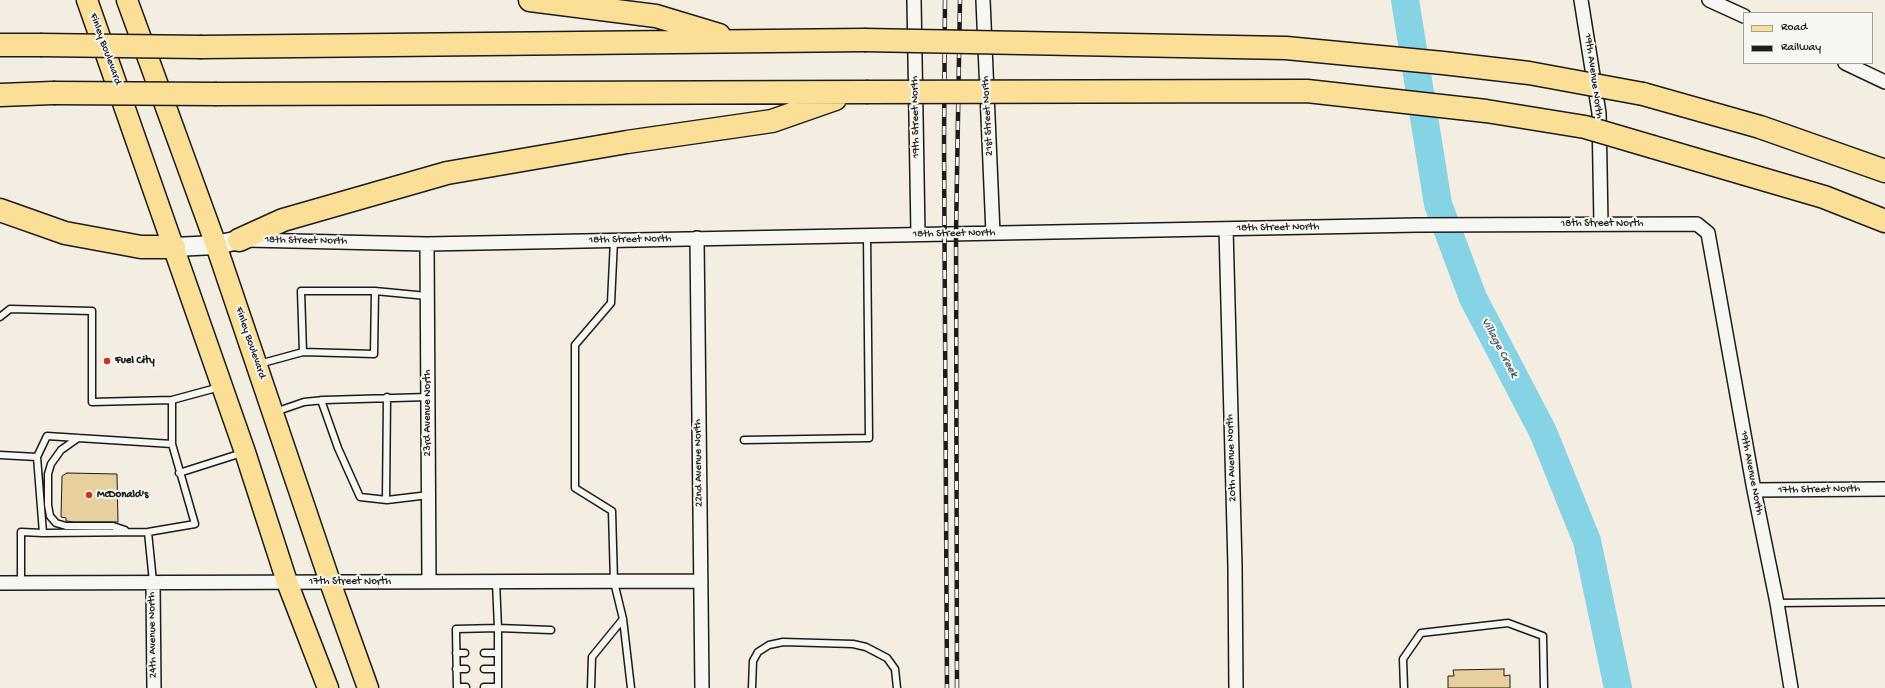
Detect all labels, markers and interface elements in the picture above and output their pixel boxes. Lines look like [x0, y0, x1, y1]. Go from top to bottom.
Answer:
street label: Finley Boulevard [86, 11, 124, 87]
legend [1743, 12, 1873, 64]
text: Road [1781, 21, 1807, 35]
street label: 19th Avenue North [1580, 33, 1606, 119]
text: Railway [1781, 41, 1821, 55]
street label: 19th Street North [909, 76, 923, 158]
street label: 21st Street North [979, 76, 997, 156]
street label: 18th Street North [1561, 217, 1643, 231]
street label: 18th Street North [1237, 221, 1319, 235]
street label: 18th Street North [913, 227, 995, 241]
street label: 18th Street North [589, 233, 671, 247]
street label: 18th Street North [265, 234, 347, 248]
street label: Finley Boulevard [232, 305, 268, 381]
water label: Village Creek [1477, 316, 1521, 380]
place label: Fuel City [115, 354, 155, 368]
marker: Fuel City [102, 356, 112, 366]
street label: 23rd Avenue North [421, 370, 435, 456]
street label: 20th Avenue North [1224, 414, 1240, 502]
street label: 22nd Avenue North [692, 419, 706, 507]
street label: 19th Avenue North [1736, 430, 1766, 516]
street label: 17th Street North [1778, 483, 1860, 497]
place label: McDonald's [97, 488, 148, 502]
marker: McDonald's [84, 490, 94, 500]
street label: 17th Street North [309, 575, 391, 589]
street label: 24th Avenue North [146, 592, 160, 678]

